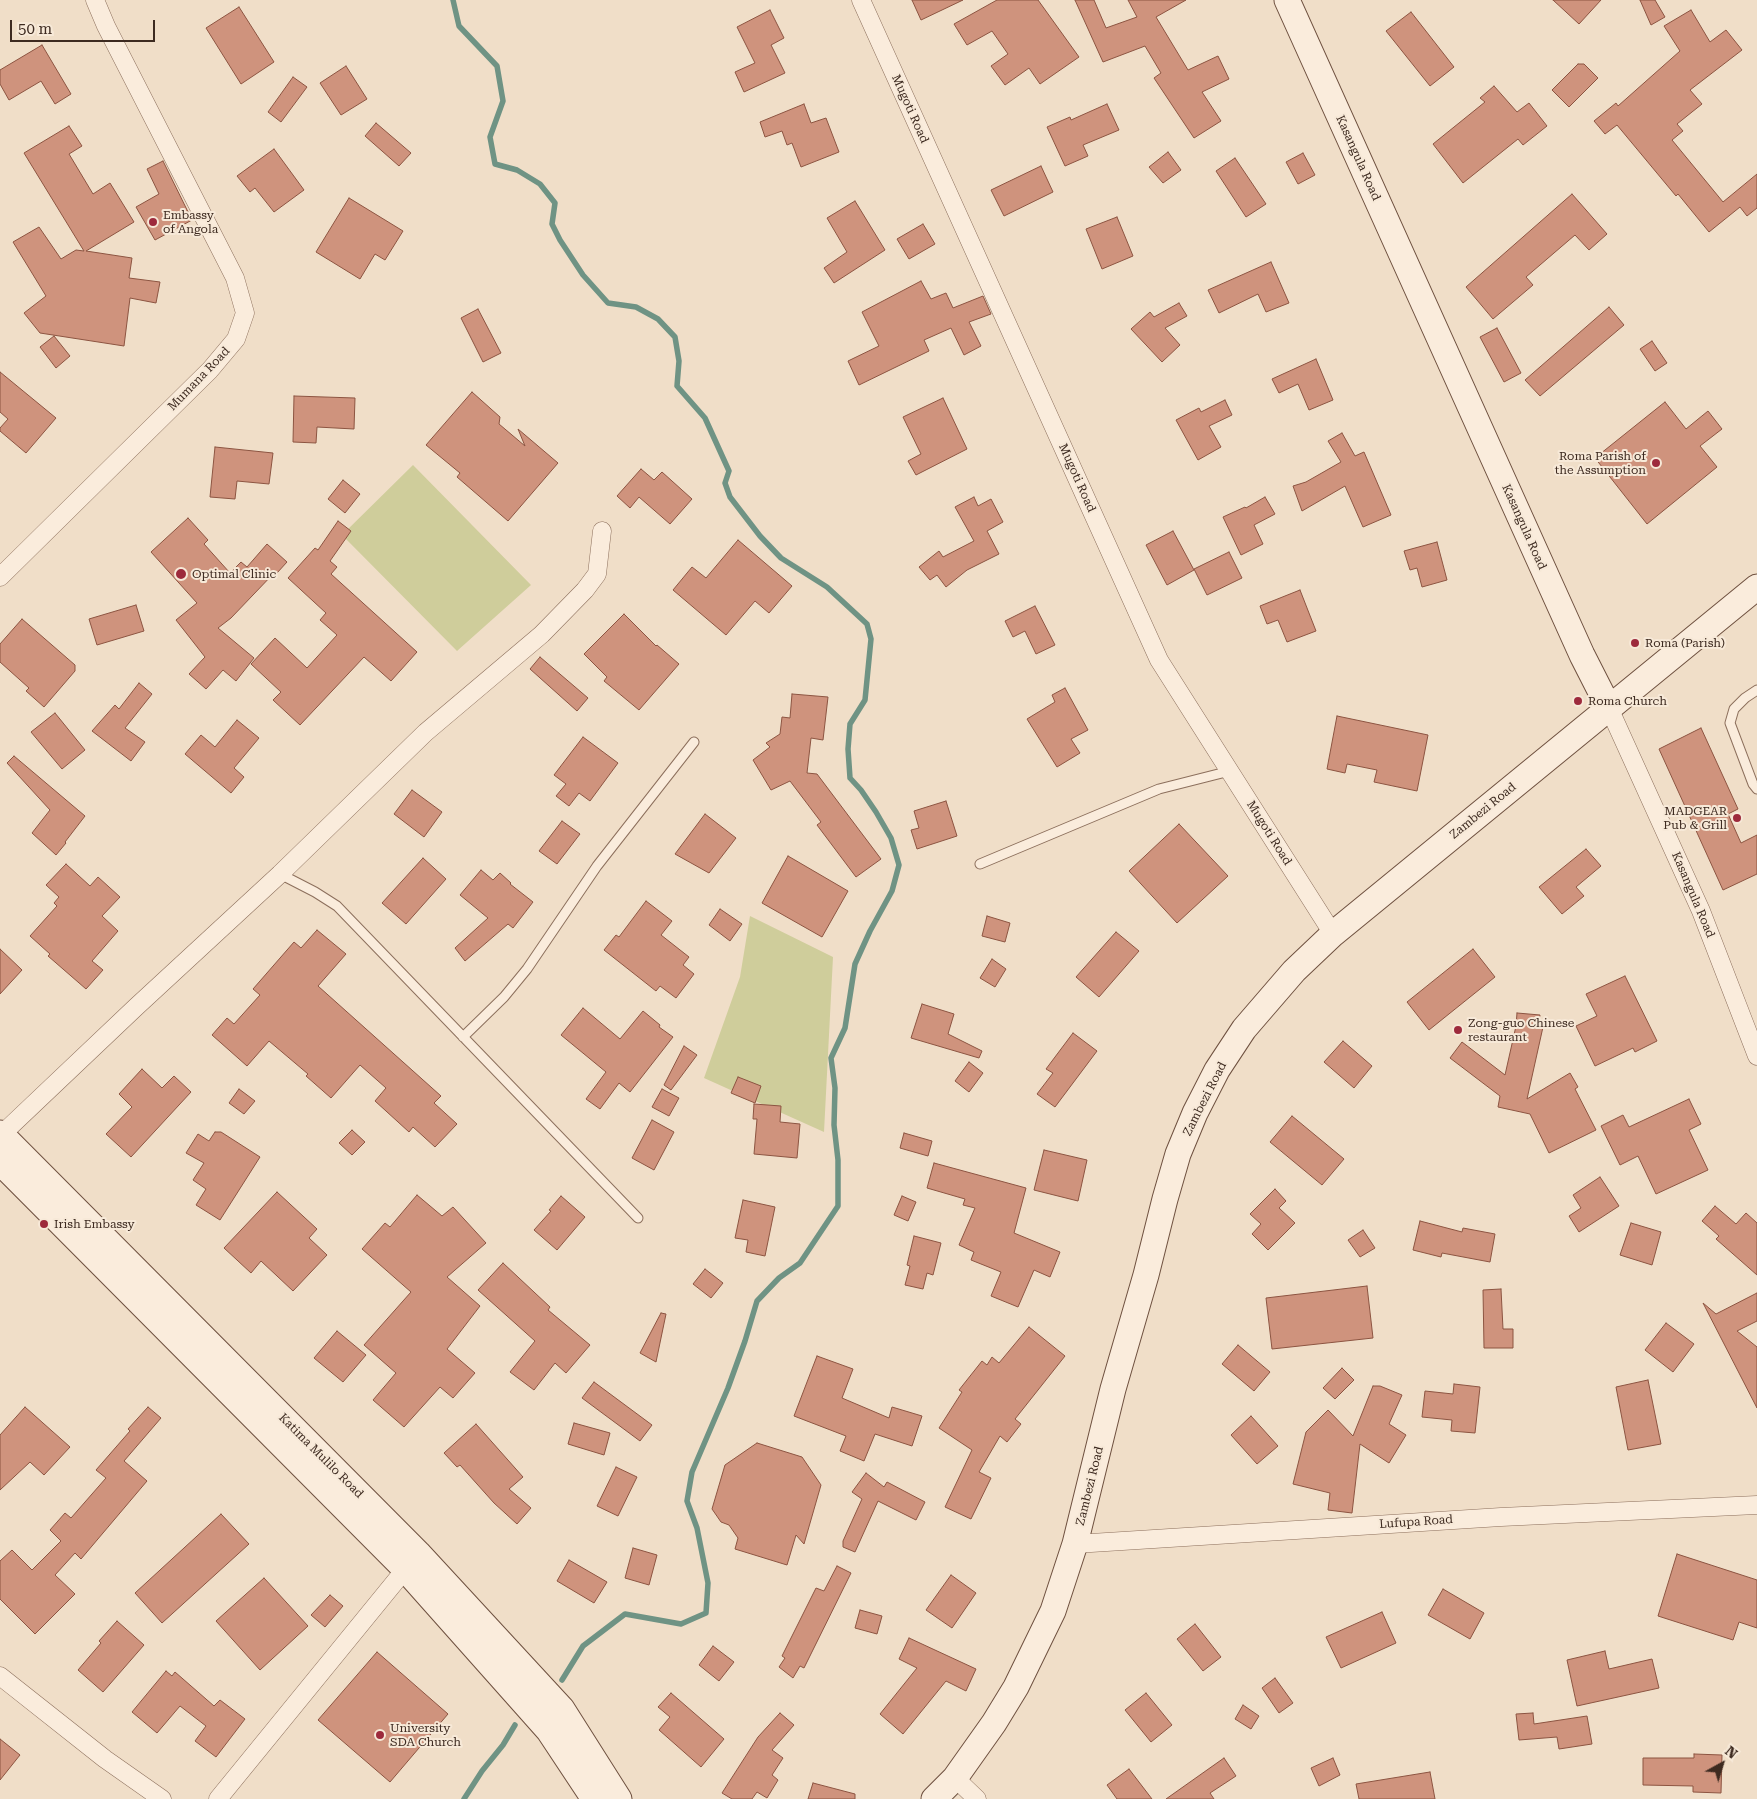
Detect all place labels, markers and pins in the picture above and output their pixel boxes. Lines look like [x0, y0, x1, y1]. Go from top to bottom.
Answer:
place label: Embassy of Angola [163, 208, 218, 236]
marker: Embassy of Angola [147, 216, 159, 228]
place label: Roma Parish of the Assumption [1555, 449, 1646, 477]
marker: Roma Parish of the Assumption [1650, 457, 1662, 469]
marker: Optimal Clinic [174, 567, 188, 581]
place label: Optimal Clinic [192, 567, 276, 581]
place label: Roma (Parish) [1645, 636, 1725, 650]
marker: Roma (Parish) [1629, 637, 1641, 649]
place label: Roma Church [1588, 694, 1667, 708]
marker: Roma Church [1572, 695, 1584, 707]
place label: MADGEAR Pub & Grill [1663, 804, 1727, 832]
marker: MADGEAR Pub & Grill [1731, 812, 1743, 824]
place label: Zong-guo Chinese restaurant [1468, 1016, 1574, 1044]
marker: Zong-guo Chinese restaurant [1452, 1024, 1464, 1036]
place label: Irish Embassy [54, 1217, 135, 1231]
marker: Irish Embassy [38, 1218, 50, 1230]
place label: University SDA Church [390, 1721, 461, 1749]
marker: University SDA Church [374, 1729, 386, 1741]

